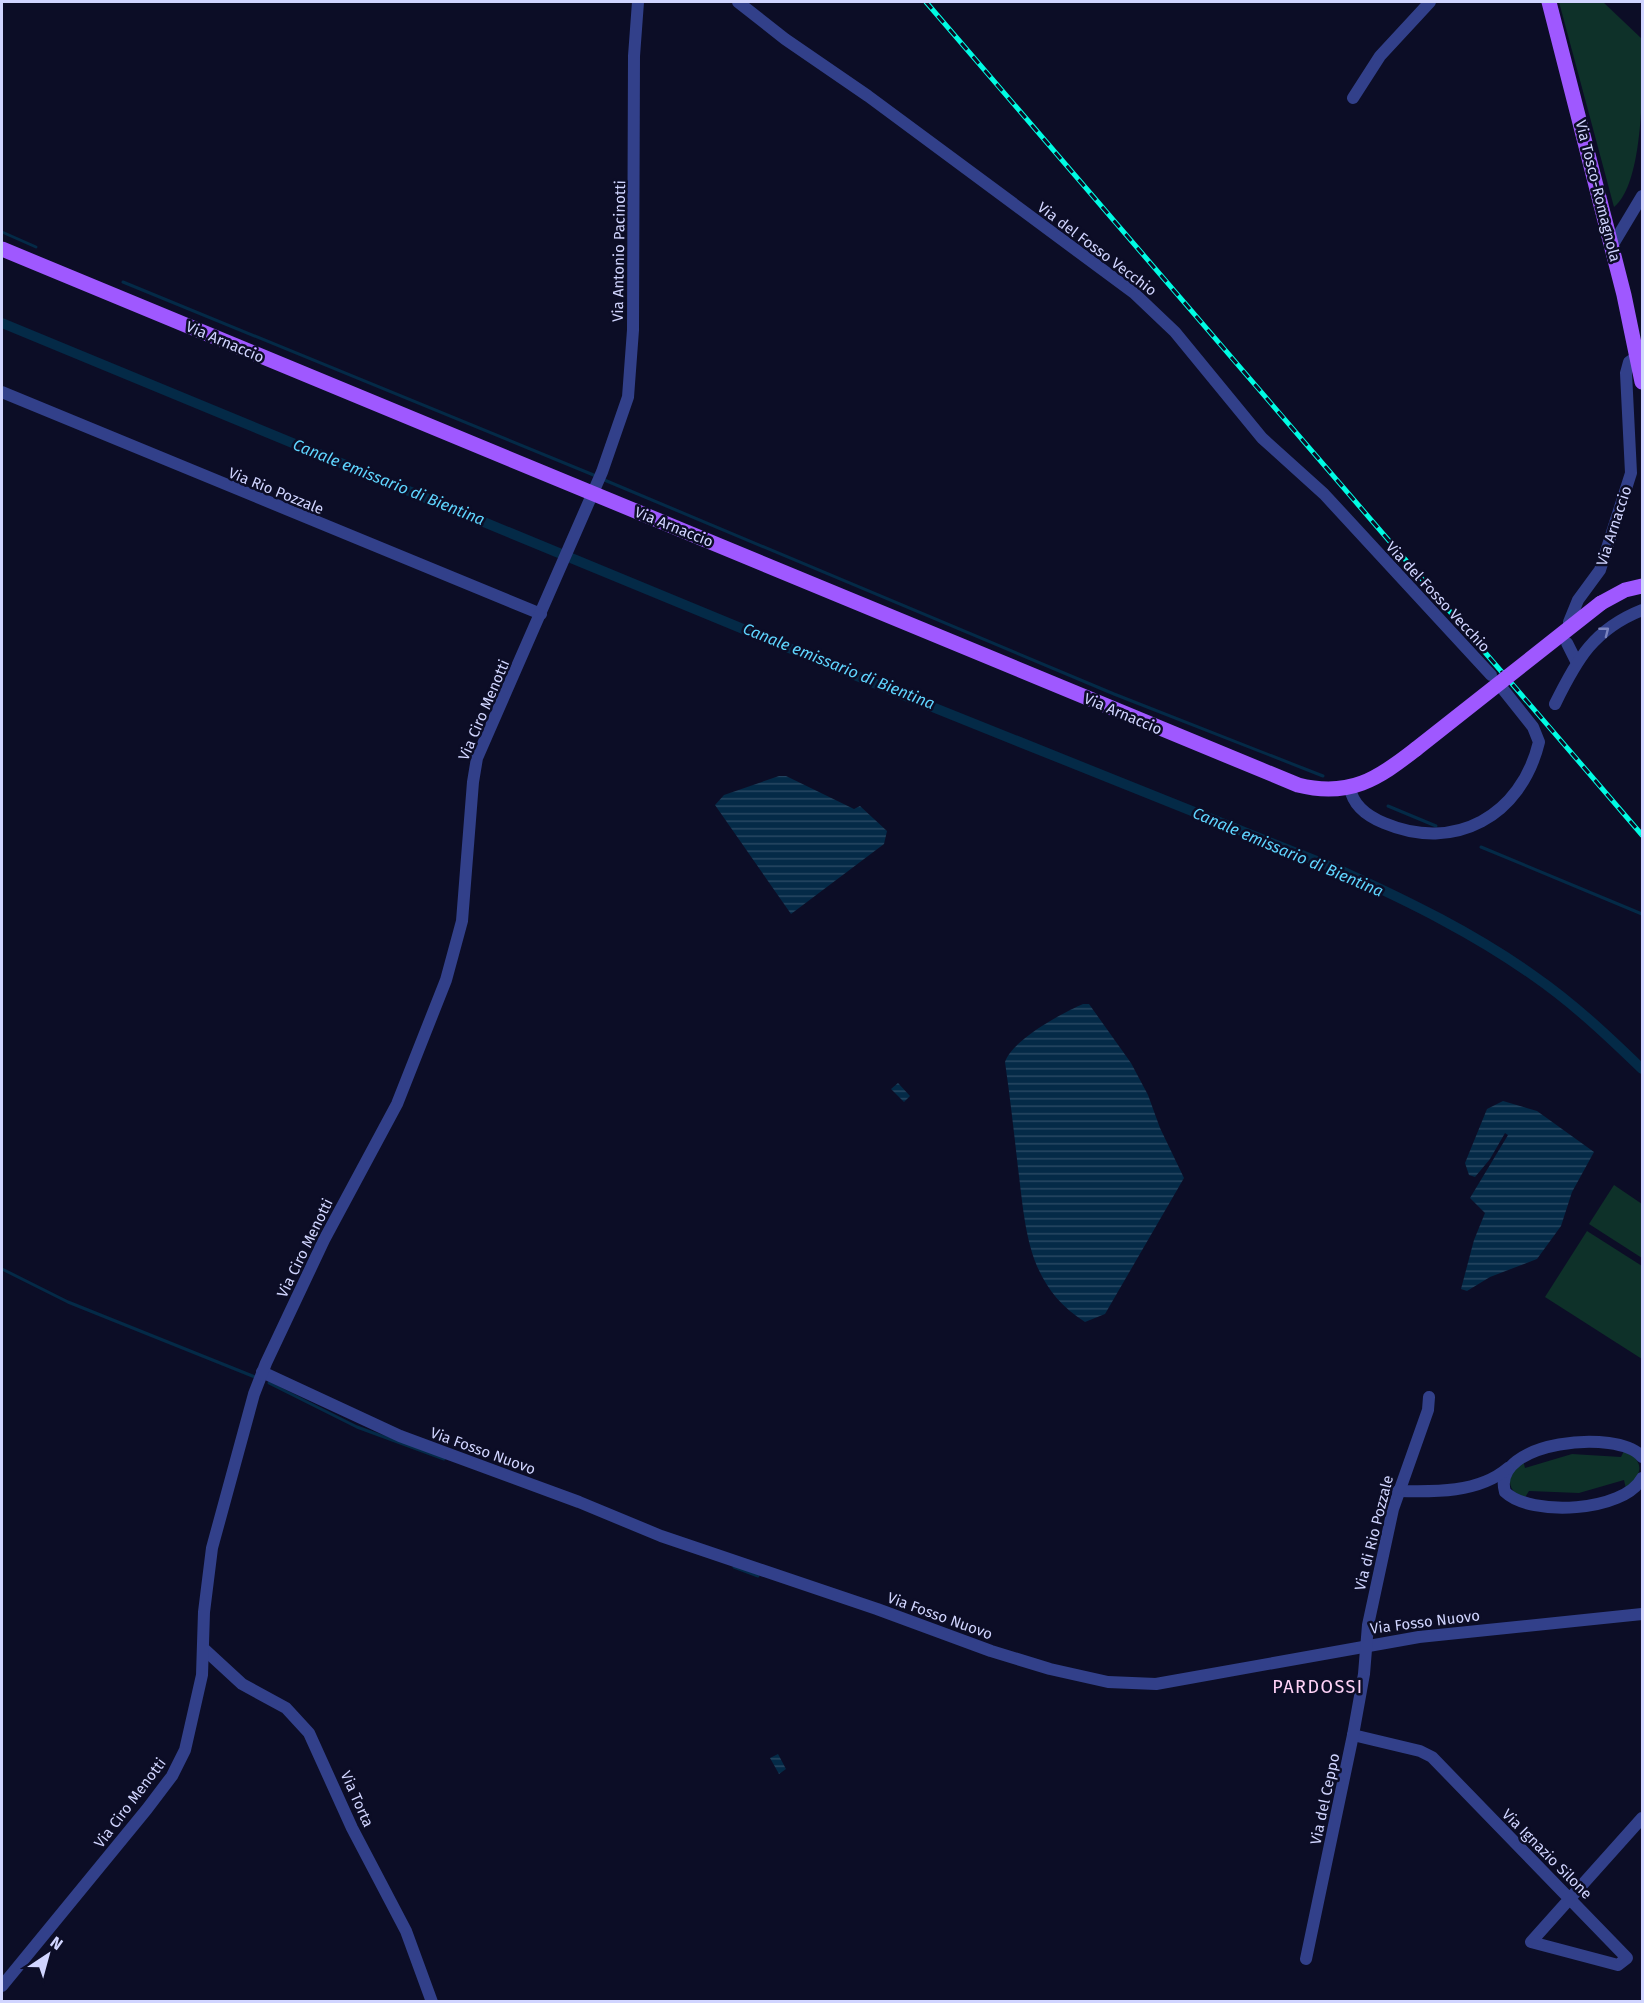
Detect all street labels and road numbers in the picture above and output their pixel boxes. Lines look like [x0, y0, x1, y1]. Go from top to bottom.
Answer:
street label: Via Tosco-Romagnola [1572, 118, 1624, 264]
street label: Via Antonio Pacinotti [609, 180, 629, 322]
street label: Via del Fosso Vecchio [1034, 198, 1160, 300]
street label: Via Arnaccio [183, 317, 267, 367]
street label: Via Rio Pozzale [226, 464, 326, 518]
street label: Via Arnaccio [1593, 484, 1635, 568]
street label: Via Arnaccio [632, 503, 716, 551]
street label: Via del Fosso Vecchio [1382, 538, 1494, 656]
street label: Via Ciro Menotti [455, 657, 513, 763]
street label: Via Arnaccio [1081, 689, 1165, 739]
street label: Via Ciro Menotti [273, 1196, 337, 1300]
street label: Via Fosso Nuovo [428, 1424, 538, 1478]
street label: Via di Rio Pozzale [1351, 1473, 1397, 1593]
street label: Via Fosso Nuovo [885, 1589, 995, 1643]
street label: Via Fosso Nuovo [1369, 1606, 1481, 1638]
street label: Via del Ceppo [1307, 1752, 1343, 1846]
street label: Via Ciro Menotti [90, 1755, 170, 1851]
street label: Via Torta [337, 1768, 377, 1830]
street label: Via Ignazio Silone [1498, 1805, 1596, 1903]

